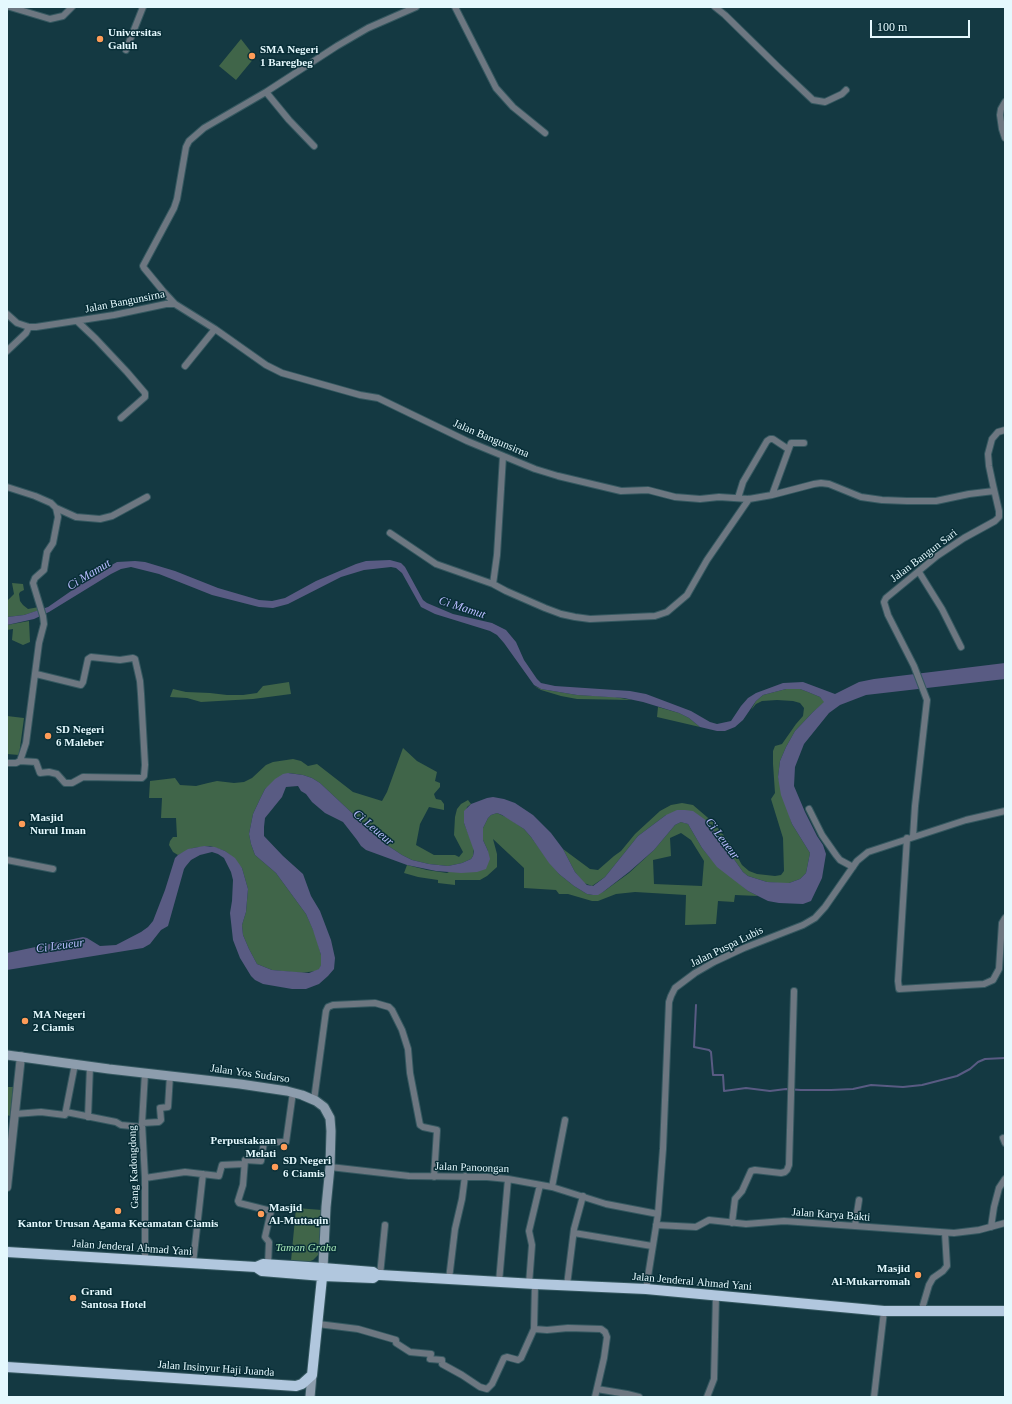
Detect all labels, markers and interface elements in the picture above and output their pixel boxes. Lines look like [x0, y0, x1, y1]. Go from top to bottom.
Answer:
scale bar [872, 12, 972, 38]
text: 100 m [877, 20, 907, 34]
place label: Universitas Galuh [108, 26, 161, 52]
marker: Universitas Galuh [95, 34, 105, 44]
place label: SMA Negeri 1 Baregbeg [260, 43, 318, 69]
marker: SMA Negeri 1 Baregbeg [247, 51, 257, 61]
street label: Jalan Bangunsirna [84, 288, 166, 316]
street label: Jalan Bangunsirna [451, 417, 531, 461]
street label: Jalan Bangun Sari [888, 527, 960, 585]
water label: Ci Mamut [65, 556, 113, 594]
water label: Ci Mamut [437, 594, 487, 622]
place label: SD Negeri 6 Maleber [56, 723, 104, 749]
marker: SD Negeri 6 Maleber [43, 731, 53, 741]
water label: Ci Leueur [350, 807, 396, 849]
place label: Masjid Nurul Iman [30, 811, 86, 837]
water label: Ci Leueur [702, 815, 742, 863]
marker: Masjid Nurul Iman [17, 819, 27, 829]
street label: Jalan Puspa Lubis [688, 924, 766, 970]
water label: Ci Leueur [35, 936, 85, 956]
place label: MA Negeri 2 Ciamis [33, 1008, 85, 1034]
marker: MA Negeri 2 Ciamis [20, 1016, 30, 1026]
street label: Jalan Yos Sudarso [209, 1062, 291, 1086]
street label: Gang Kadongdong [126, 1125, 142, 1209]
place label: Perpustakaan Melati [211, 1134, 276, 1160]
marker: Perpustakaan Melati [279, 1142, 289, 1152]
place label: SD Negeri 6 Ciamis [283, 1154, 331, 1180]
street label: Jalan Panoongan [435, 1160, 509, 1176]
marker: SD Negeri 6 Ciamis [270, 1162, 280, 1172]
place label: Masjid Al-Muttaqin [269, 1201, 328, 1227]
marker: Kantor Urusan Agama Kecamatan Ciamis [113, 1206, 123, 1216]
street label: Jalan Karya Bakti [791, 1206, 871, 1224]
marker: Masjid Al-Muttaqin [256, 1209, 266, 1219]
place label: Kantor Urusan Agama Kecamatan Ciamis [18, 1217, 218, 1231]
street label: Jalan Jenderal Ahmad Yani [72, 1237, 192, 1259]
park label: Taman Graha [275, 1241, 337, 1255]
place label: Masjid Al-Mukarromah [831, 1262, 910, 1288]
street label: Jalan Jenderal Ahmad Yani [632, 1270, 752, 1294]
marker: Masjid Al-Mukarromah [913, 1270, 923, 1280]
place label: Grand Santosa Hotel [81, 1285, 146, 1311]
marker: Grand Santosa Hotel [68, 1293, 78, 1303]
street label: Jalan Insinyur Haji Juanda [157, 1358, 275, 1380]

